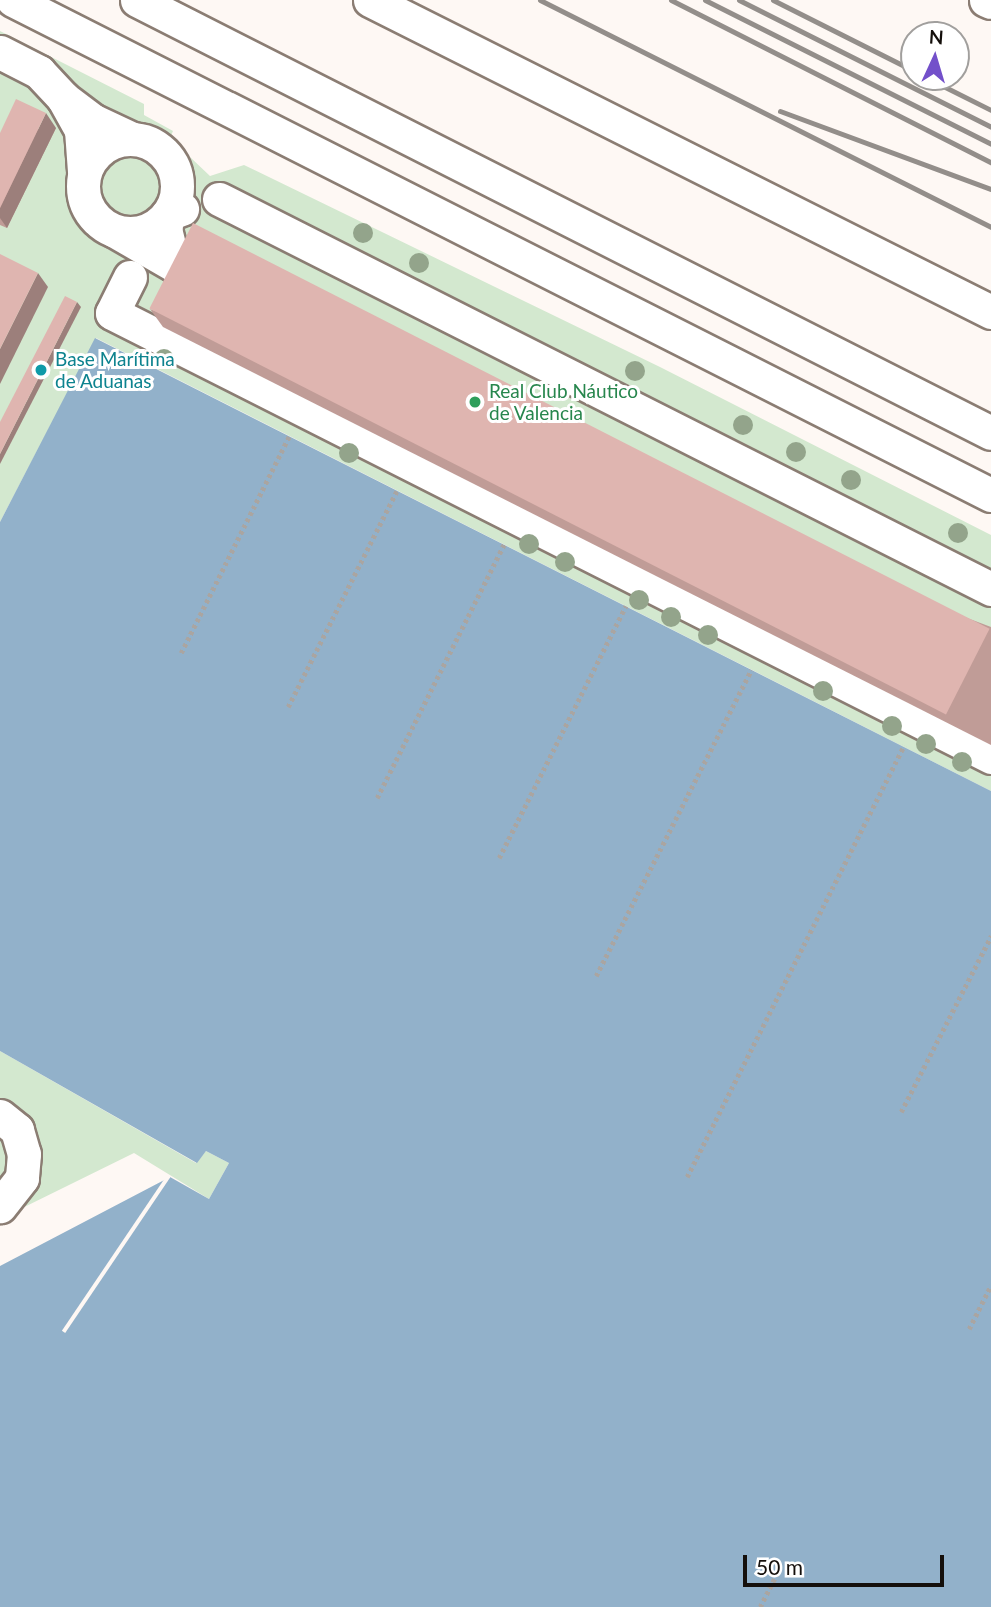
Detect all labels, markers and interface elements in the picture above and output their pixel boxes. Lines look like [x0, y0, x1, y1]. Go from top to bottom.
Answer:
north arrow [900, 21, 970, 91]
text: N [928, 25, 944, 49]
place label: Base Marítima de Aduanas [55, 348, 175, 392]
marker: Base Marítima de Aduanas [33, 362, 49, 378]
place label: Real Club Náutico de Valencia [489, 380, 638, 424]
marker: Real Club Náutico de Valencia [467, 394, 483, 410]
scale bar [746, 1540, 947, 1584]
text: 50 m [756, 1554, 803, 1579]

